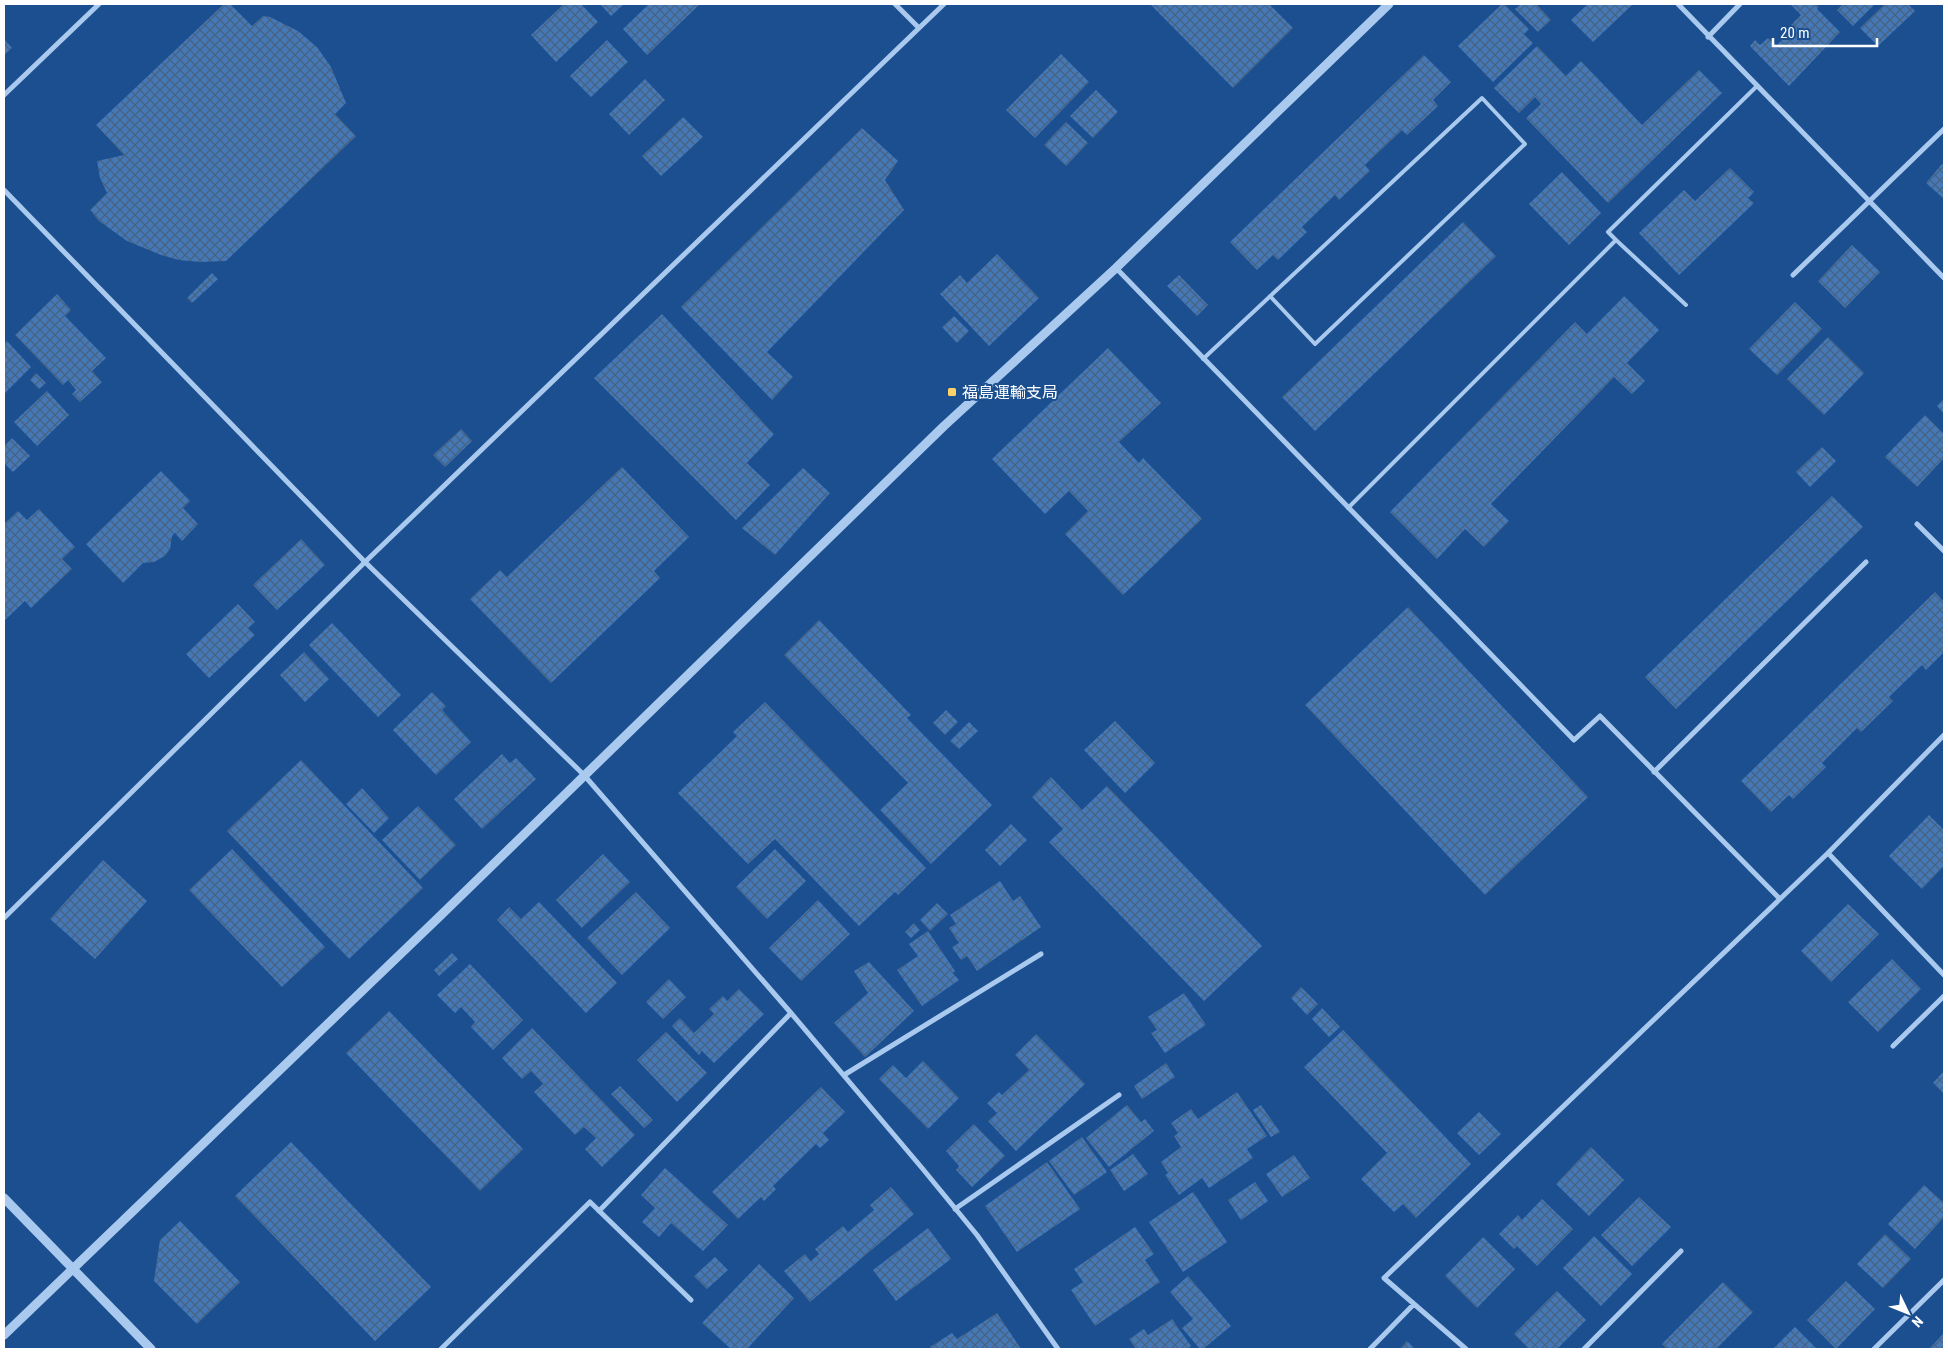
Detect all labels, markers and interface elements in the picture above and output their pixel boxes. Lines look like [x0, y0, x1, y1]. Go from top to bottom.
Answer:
scale bar [1773, 15, 1877, 47]
text: 20 m [1780, 24, 1810, 42]
place label: 福島運輸支局 [962, 383, 1058, 402]
marker: 福島運輸支局 [946, 386, 958, 398]
north arrow [1883, 1288, 1933, 1338]
text: N [1909, 1313, 1926, 1330]

